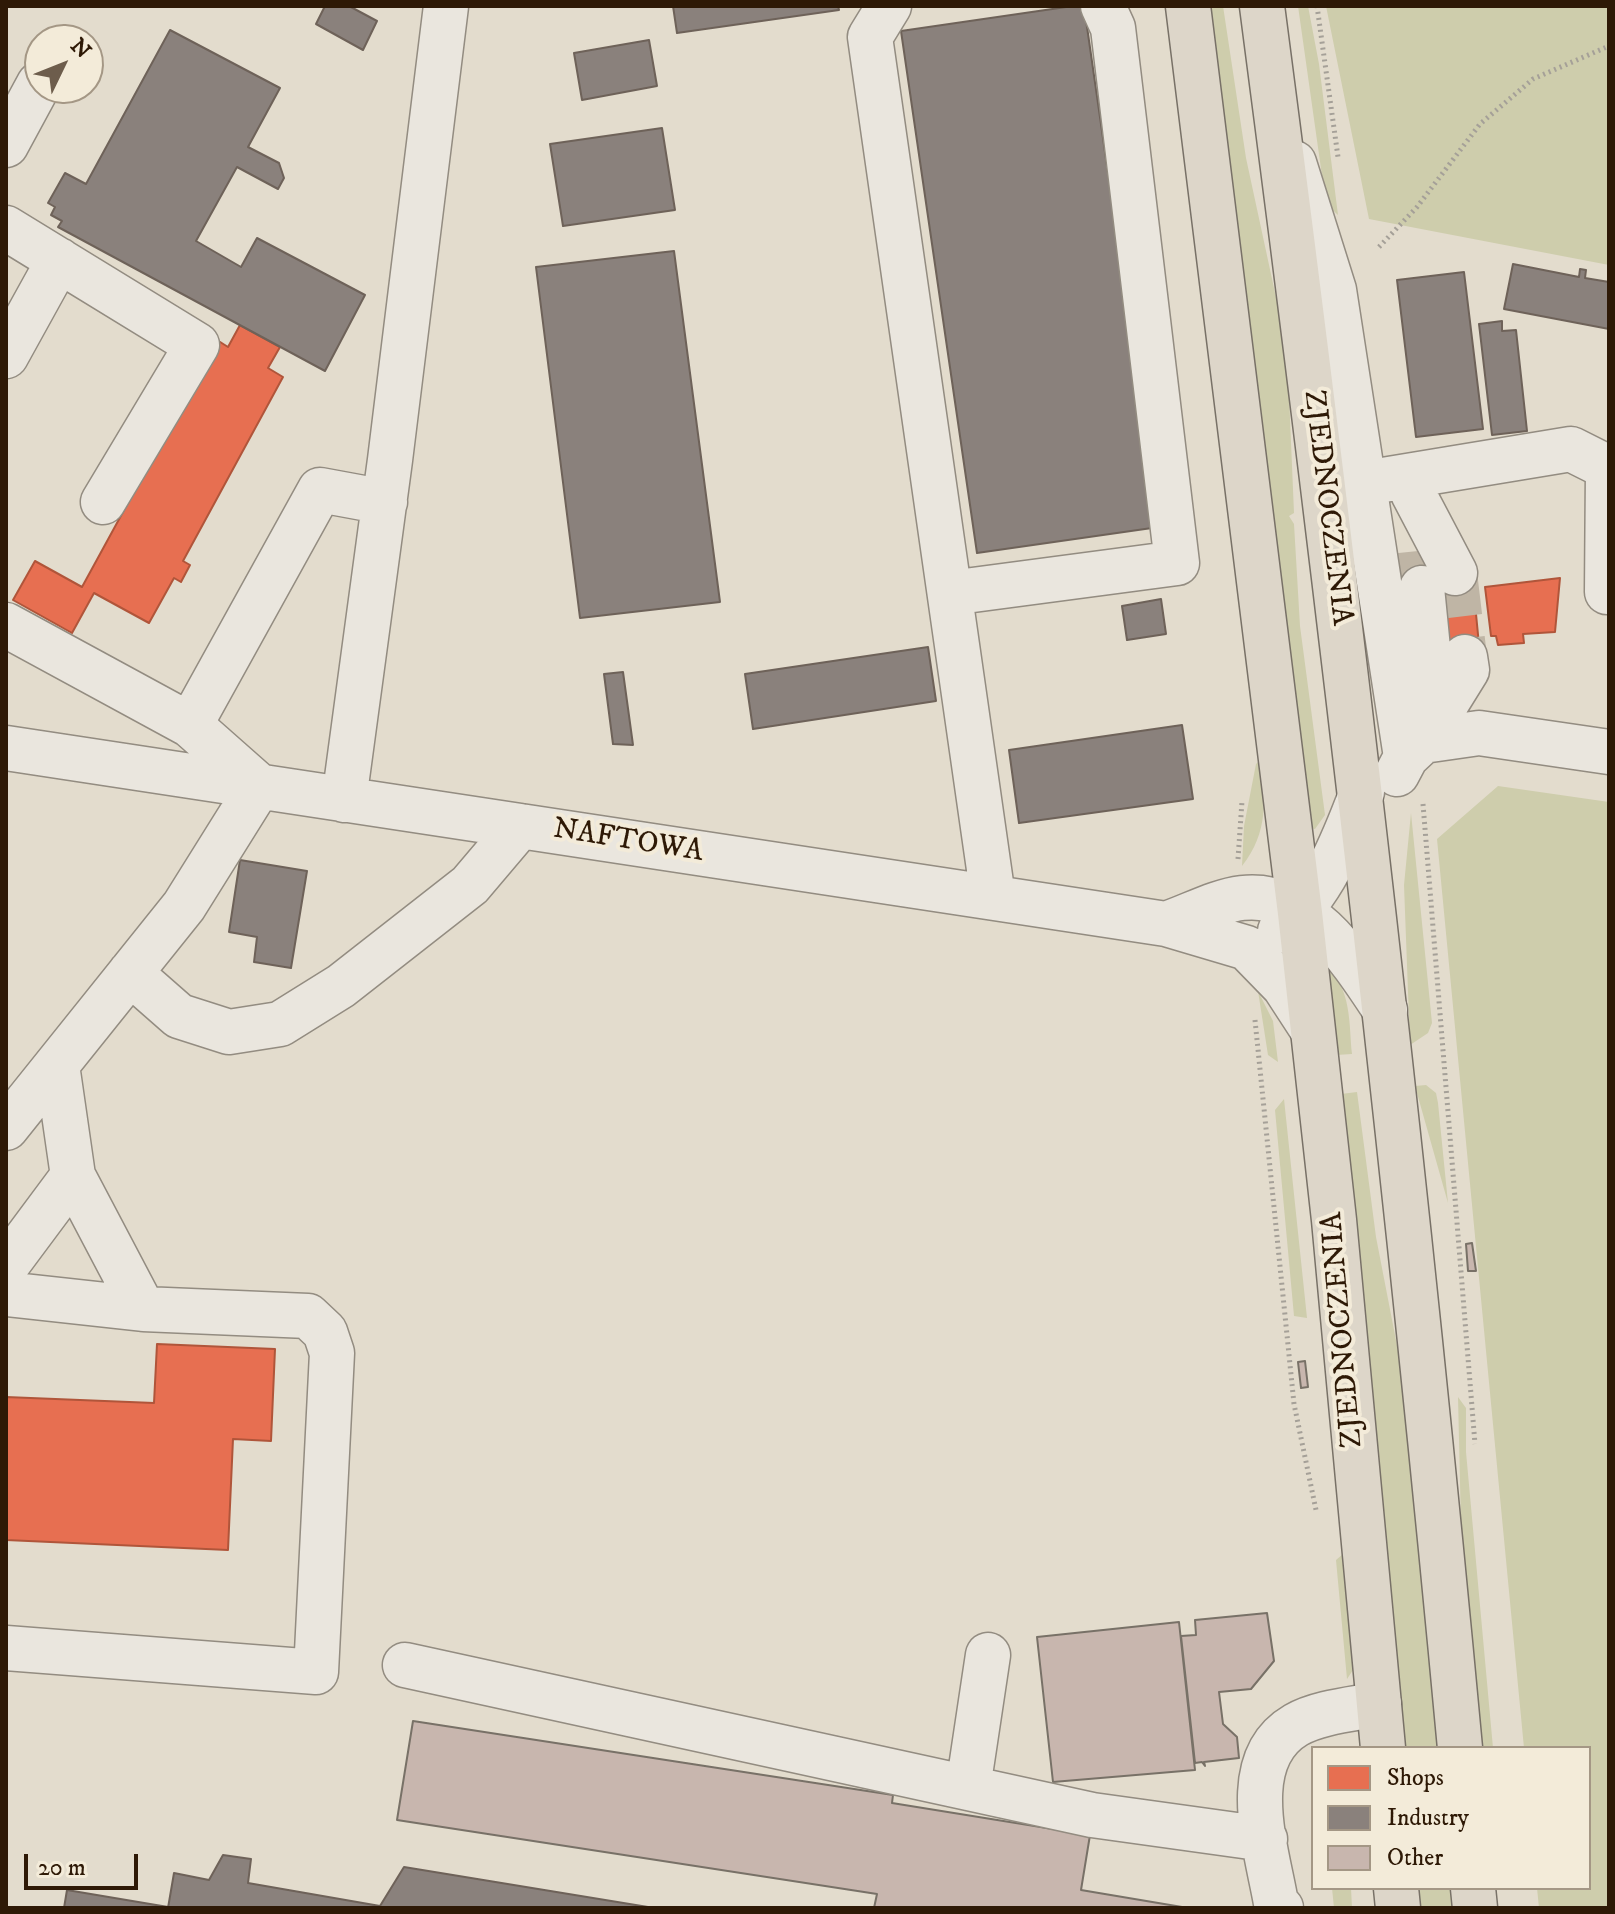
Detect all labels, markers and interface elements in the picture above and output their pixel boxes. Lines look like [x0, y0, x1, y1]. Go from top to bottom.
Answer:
north arrow [24, 24, 104, 104]
text: N [64, 33, 96, 64]
street label: ZJEDNOCZENIA [1294, 388, 1358, 628]
street label: NAFTOWA [550, 812, 706, 872]
street label: ZJEDNOCZENIA [1316, 1211, 1372, 1449]
legend [1311, 1746, 1591, 1890]
text: Shops [1387, 1763, 1444, 1793]
text: Industry [1387, 1803, 1469, 1833]
scale bar [28, 1838, 142, 1888]
text: Other [1387, 1843, 1443, 1873]
text: 20 m [38, 1853, 86, 1883]

